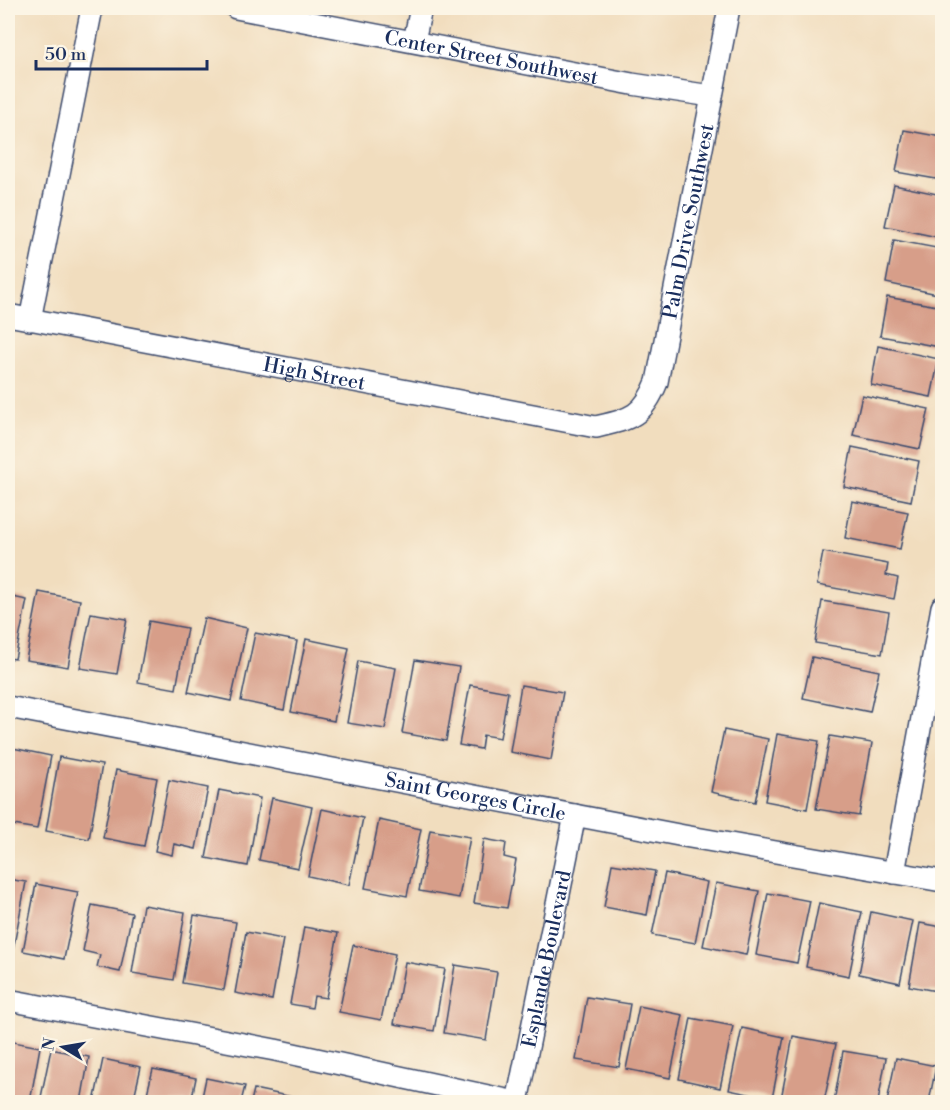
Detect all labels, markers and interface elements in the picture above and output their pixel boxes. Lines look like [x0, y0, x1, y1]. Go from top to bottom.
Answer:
street label: Center Street Southwest [382, 26, 600, 91]
scale bar [36, 33, 207, 71]
text: 50 m [45, 43, 87, 66]
street label: Palm Drive Southwest [658, 122, 720, 321]
street label: High Street [261, 353, 367, 397]
street label: Saint Georges Circle [383, 768, 568, 827]
street label: Esplande Boulevard [517, 868, 578, 1050]
north arrow [33, 1017, 93, 1077]
text: N [38, 1036, 60, 1052]

